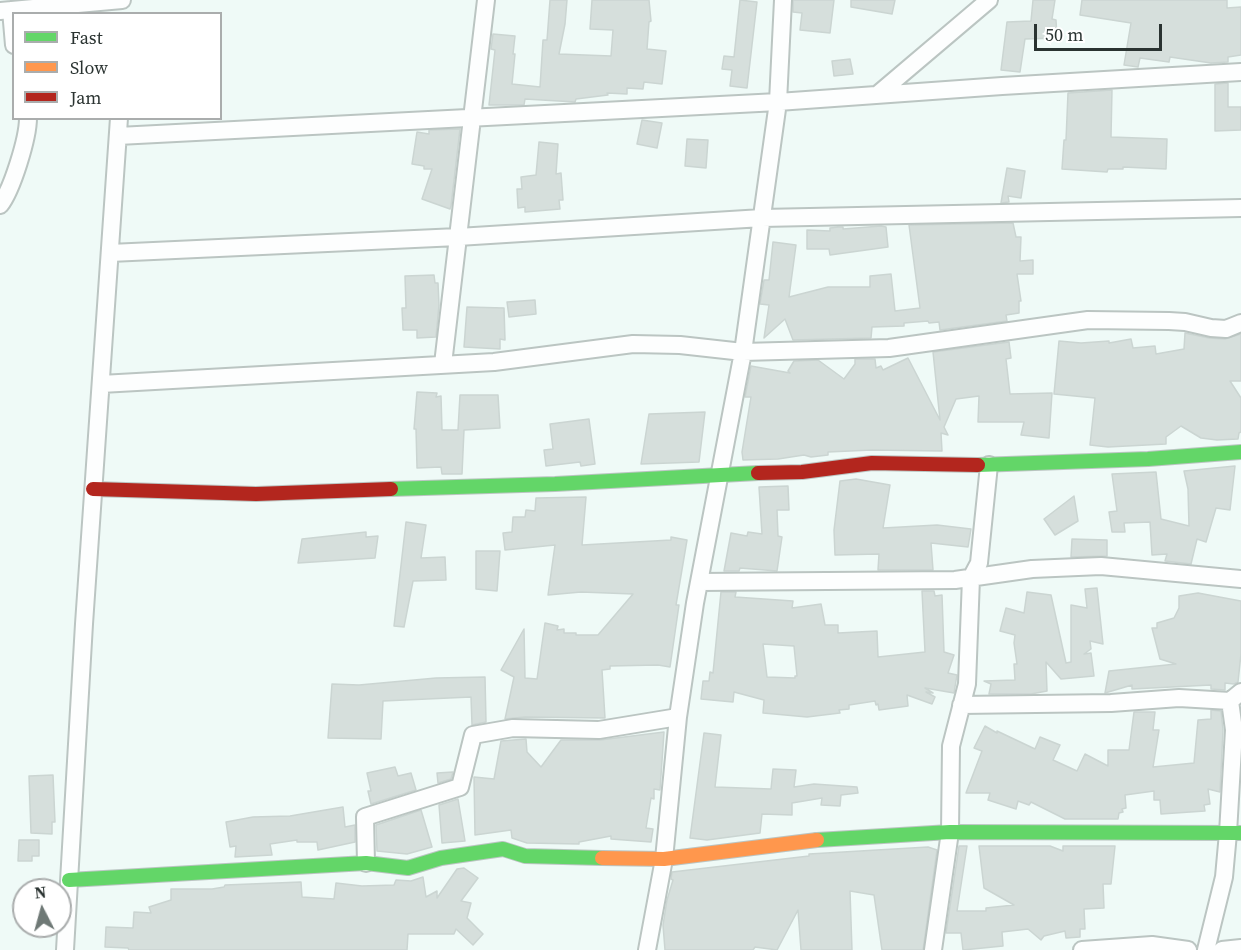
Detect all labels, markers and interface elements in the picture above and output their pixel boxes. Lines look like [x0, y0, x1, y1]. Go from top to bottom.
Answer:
legend [12, 12, 222, 120]
scale bar [1037, 12, 1164, 50]
text: 50 m [1045, 22, 1083, 47]
text: Fast [70, 25, 103, 50]
text: Slow [70, 55, 108, 80]
text: Jam [70, 85, 102, 110]
north arrow [12, 878, 72, 938]
text: N [33, 881, 47, 904]

